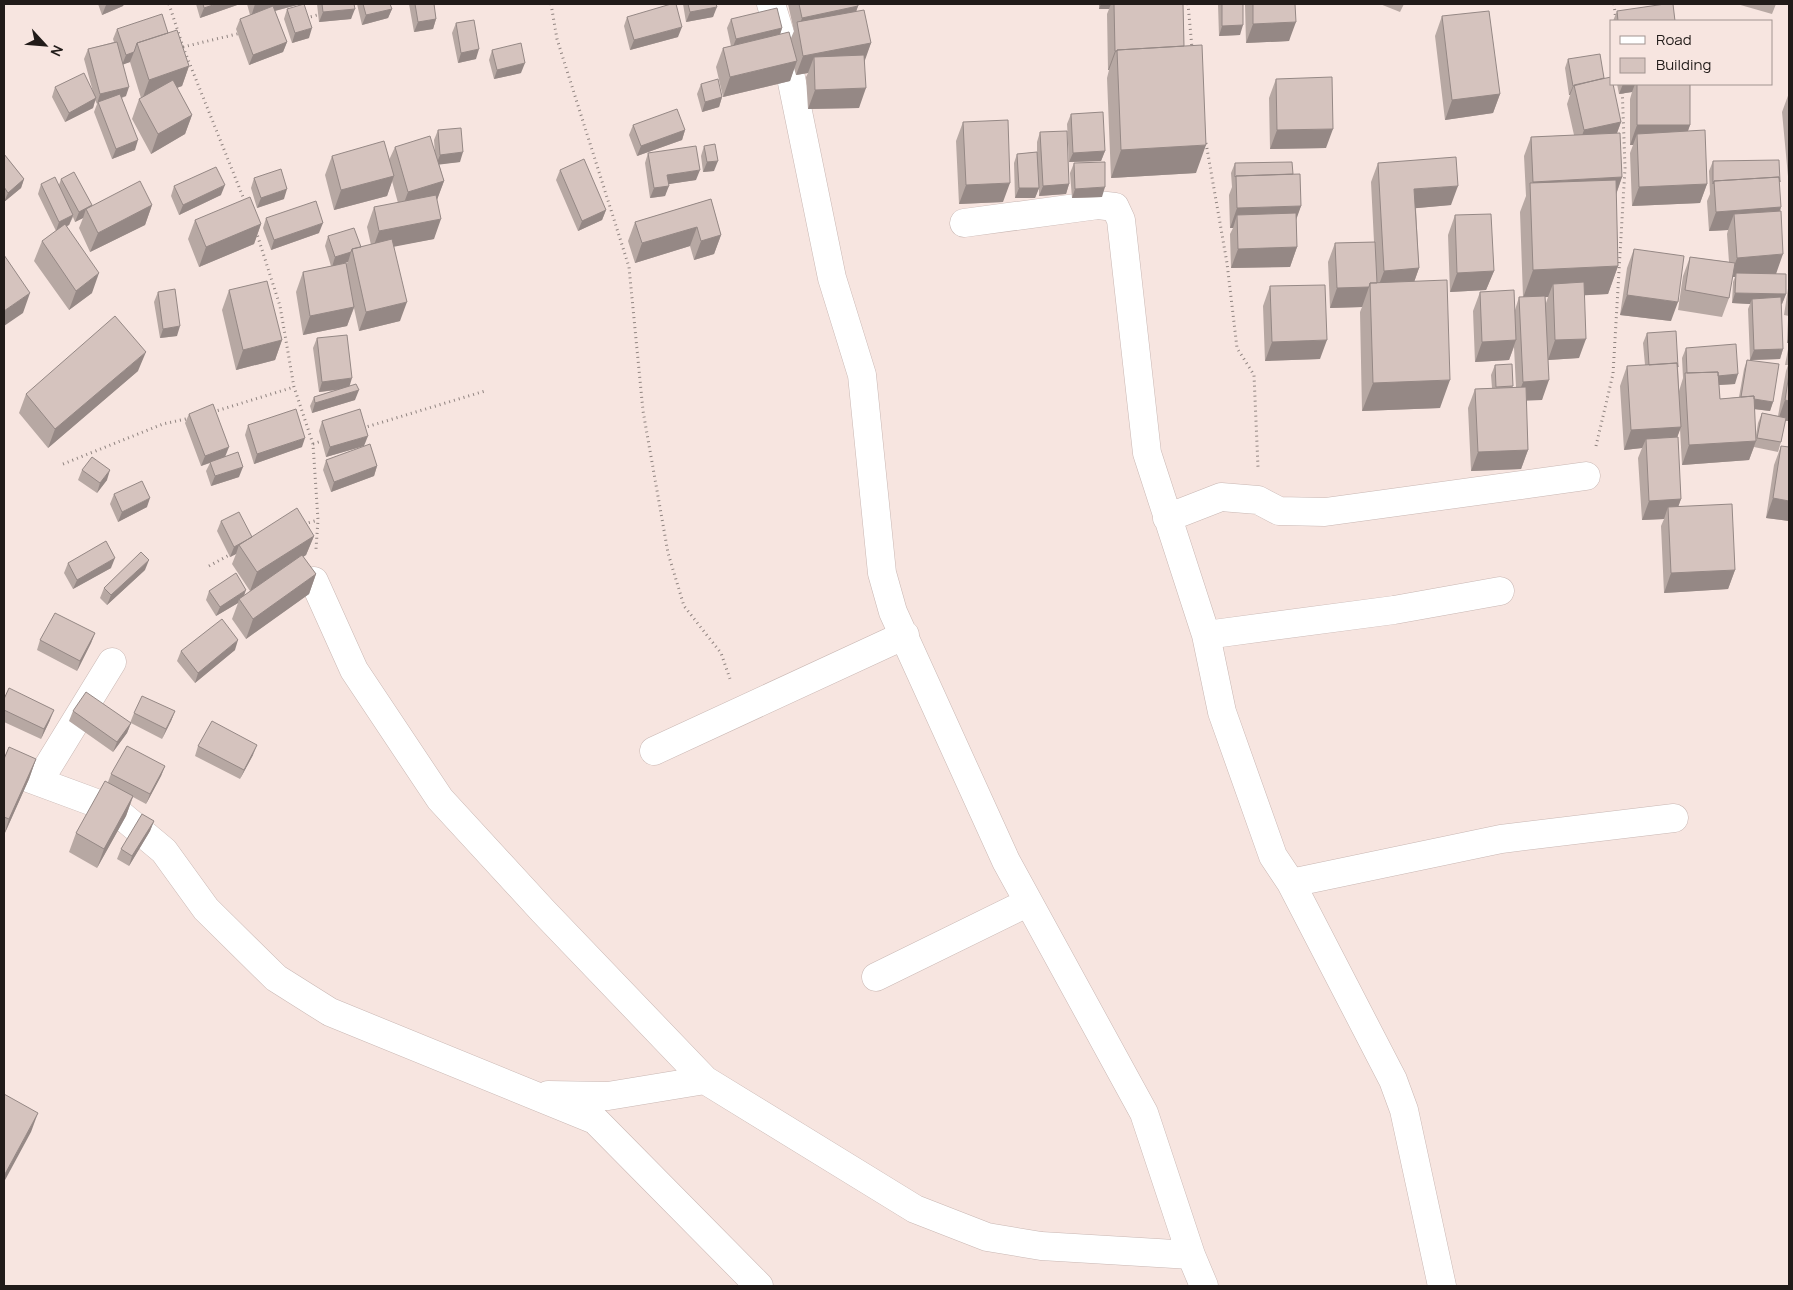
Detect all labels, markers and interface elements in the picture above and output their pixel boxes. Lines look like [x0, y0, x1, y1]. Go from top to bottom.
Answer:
north arrow [20, 20, 70, 70]
legend [1610, 20, 1773, 85]
text: Road [1656, 29, 1692, 50]
text: N [46, 42, 68, 60]
text: Building [1656, 54, 1711, 75]

